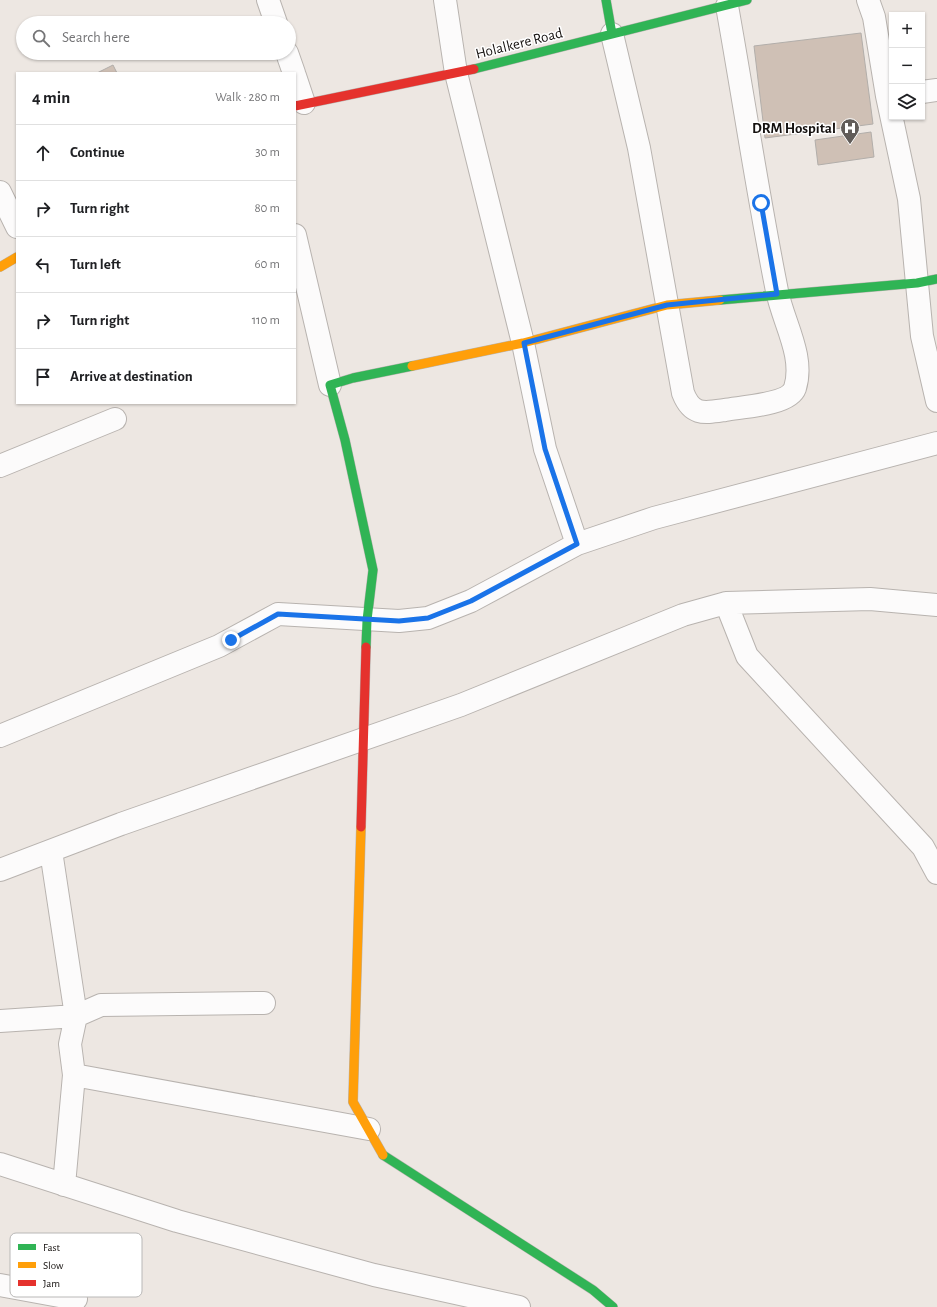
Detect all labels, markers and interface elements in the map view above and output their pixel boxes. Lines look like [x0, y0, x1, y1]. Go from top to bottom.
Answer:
map controls [889, 12, 925, 120]
button: + [889, 12, 925, 48]
search box [16, 16, 296, 60]
street label: Holalkere Road [474, 25, 564, 62]
icon: search [30, 27, 52, 49]
text: Search here [62, 30, 130, 45]
button: − [889, 48, 925, 84]
button: layers [889, 84, 925, 120]
text: 4 min [32, 89, 70, 106]
text: Walk · 280 m [215, 91, 280, 104]
hospital icon: DRM Hospital [839, 117, 861, 145]
place label: DRM Hospital [752, 121, 836, 136]
icon: ahead [32, 142, 54, 164]
text: Continue [70, 145, 125, 160]
text: 30 m [255, 146, 280, 159]
route start [752, 194, 770, 212]
icon: right [32, 198, 54, 220]
text: Turn right [70, 201, 129, 216]
text: 80 m [254, 202, 280, 215]
icon: left [32, 254, 54, 276]
text: Turn left [70, 257, 121, 272]
text: 60 m [254, 258, 280, 271]
icon: right [32, 310, 54, 332]
text: Turn right [70, 313, 129, 328]
text: 110 m [252, 314, 280, 327]
icon: arrive [32, 366, 54, 388]
text: Arrive at destination [70, 369, 193, 384]
route end [222, 631, 240, 649]
legend [10, 1233, 142, 1297]
text: Fast [43, 1242, 61, 1253]
text: Slow [43, 1260, 64, 1271]
text: Jam [43, 1278, 60, 1289]

